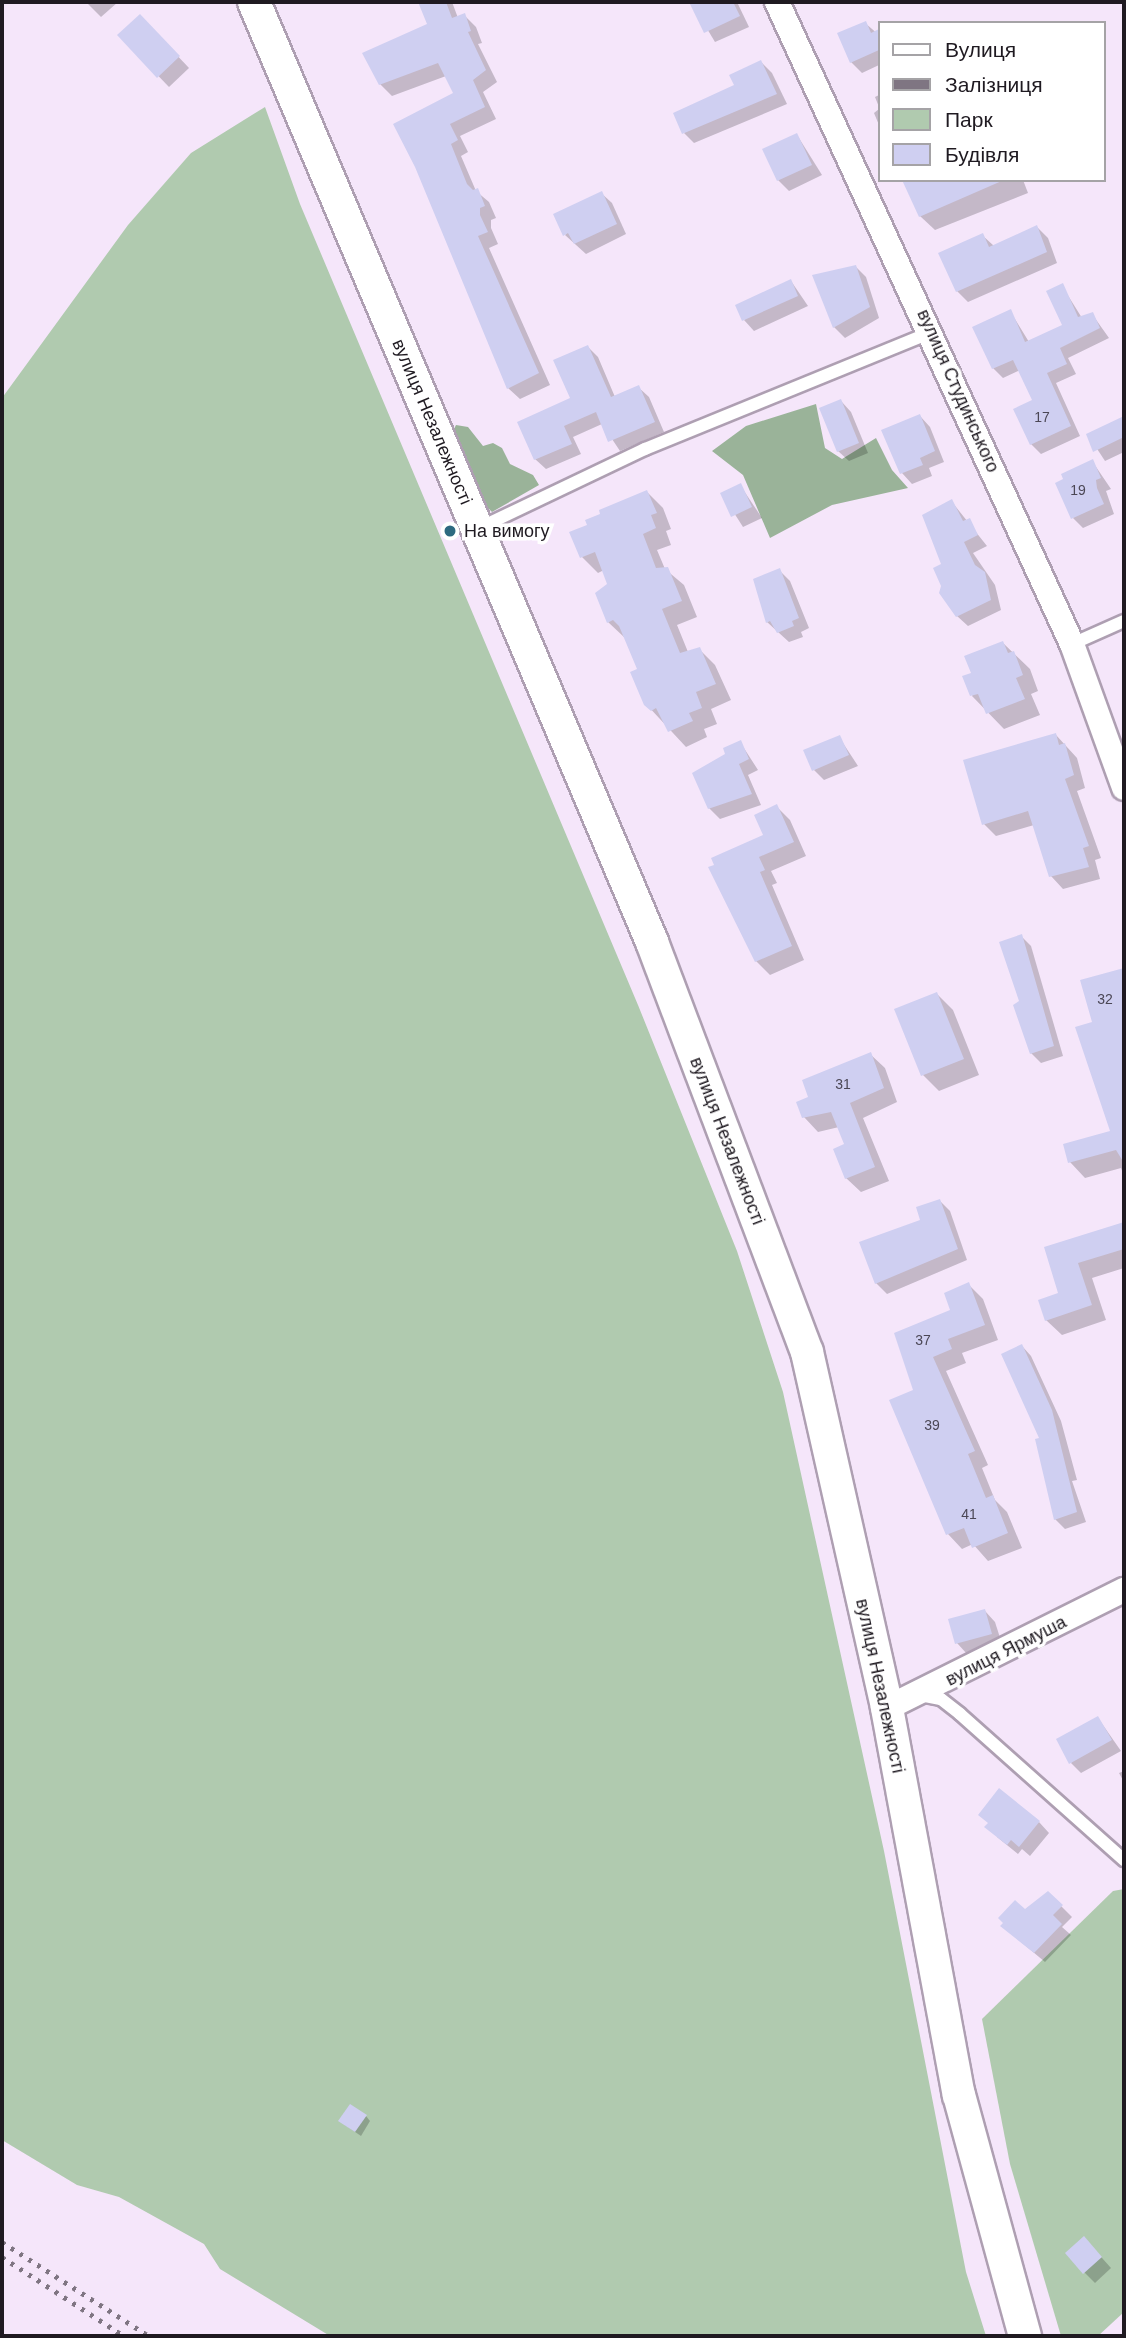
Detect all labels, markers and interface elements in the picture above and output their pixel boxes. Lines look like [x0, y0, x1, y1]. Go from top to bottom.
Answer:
legend [878, 21, 1105, 182]
text: Вулиця [945, 38, 1016, 61]
text: Залізниця [945, 73, 1043, 96]
text: Парк [945, 108, 993, 131]
text: Будівля [945, 143, 1019, 166]
street label: вулиця Студинського [912, 306, 1004, 476]
street label: вулиця Незалежності [387, 336, 477, 508]
house number: 17 [1034, 409, 1050, 425]
house number: 19 [1070, 482, 1086, 498]
place label: На вимогу [464, 520, 550, 542]
marker: На вимогу [442, 523, 458, 539]
house number: 32 [1097, 991, 1113, 1007]
street label: вулиця Незалежності [685, 1054, 769, 1228]
house number: 31 [835, 1076, 851, 1092]
house number: 37 [915, 1332, 931, 1348]
house number: 39 [924, 1417, 940, 1433]
house number: 41 [961, 1506, 977, 1522]
street label: вулиця Незалежності [851, 1597, 909, 1775]
street label: вулиця Ярмуша [942, 1611, 1070, 1691]

